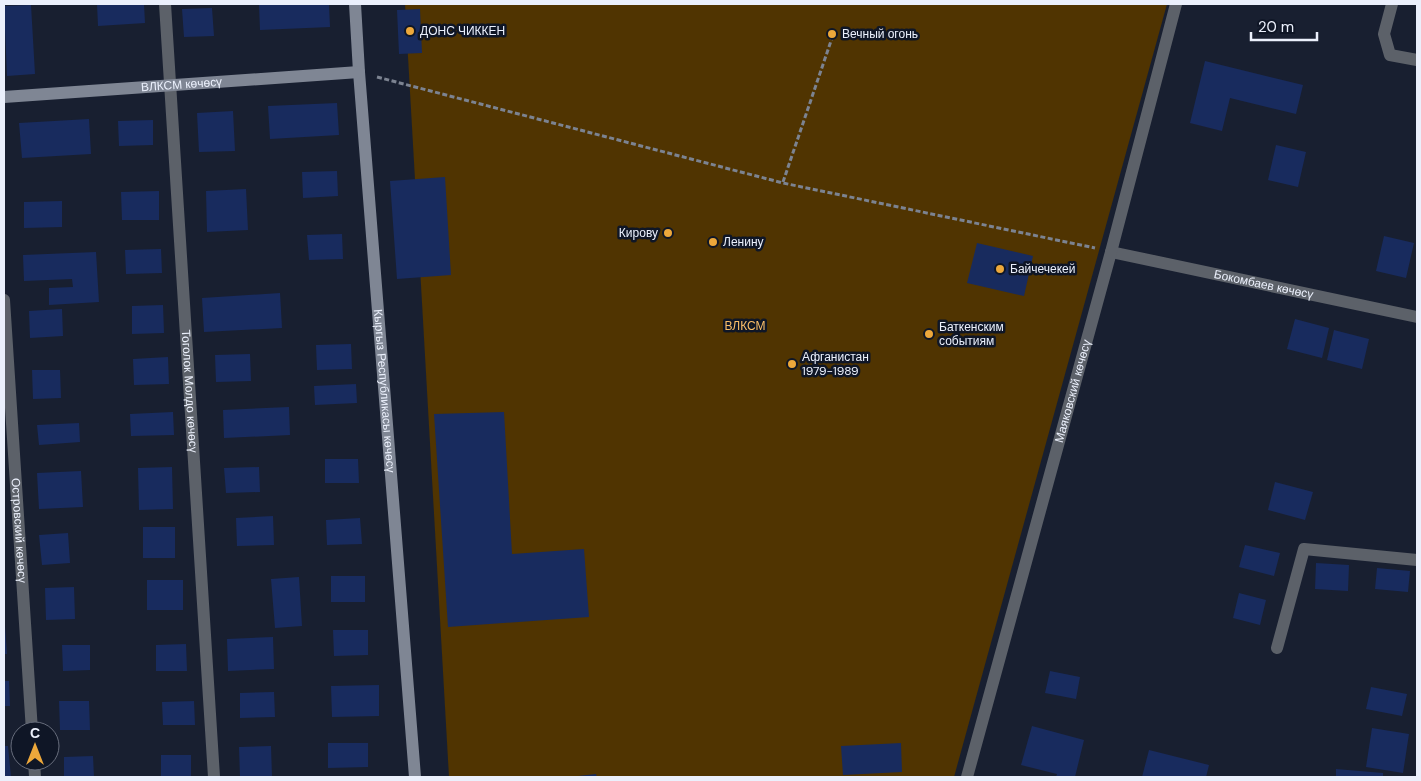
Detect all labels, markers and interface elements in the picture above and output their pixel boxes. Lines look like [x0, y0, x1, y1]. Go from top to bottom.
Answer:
scale bar [1251, 10, 1317, 42]
text: 20 m [1258, 17, 1294, 37]
place label: ДОНС ЧИККЕН [420, 23, 505, 39]
marker: ДОНС ЧИККЕН [404, 25, 416, 37]
place label: Вечный огонь [842, 26, 918, 42]
marker: Вечный огонь [826, 28, 838, 40]
street label: ВЛКСМ көчөсү [140, 74, 223, 95]
place label: Кирову [619, 225, 658, 241]
marker: Кирову [662, 227, 674, 239]
place label: Ленину [723, 234, 764, 250]
marker: Ленину [707, 236, 719, 248]
place label: Байчечекей [1010, 261, 1075, 277]
marker: Байчечекей [994, 263, 1006, 275]
street label: Бокомбаев көчөсү [1212, 266, 1315, 303]
street label: Кыргыз Республикасы көчөсү [370, 309, 399, 473]
park label: ВЛКСМ [724, 318, 766, 334]
place label: Баткенским событиям [939, 319, 1004, 349]
marker: Баткенским событиям [923, 328, 935, 340]
street label: Тоголок Молдо көчөсү [178, 329, 201, 453]
street label: Маяковский көчөсү [1051, 338, 1095, 445]
place label: Афганистан 1979-1989 [802, 349, 869, 379]
marker: Афганистан 1979-1989 [786, 358, 798, 370]
street label: Островский көчөсү [8, 477, 30, 584]
north arrow [10, 721, 60, 771]
text: С [30, 724, 40, 742]

